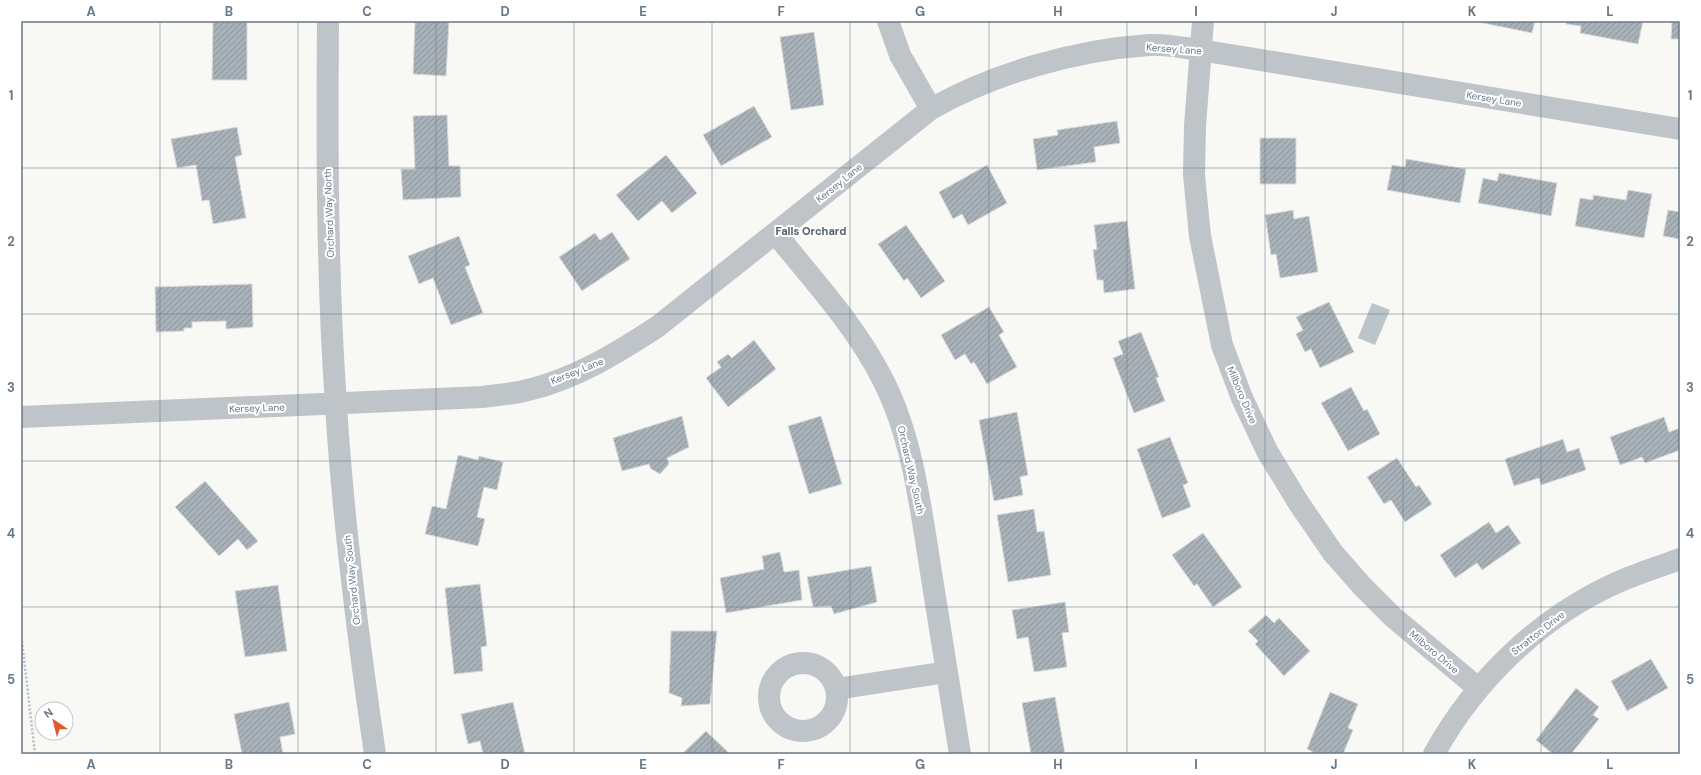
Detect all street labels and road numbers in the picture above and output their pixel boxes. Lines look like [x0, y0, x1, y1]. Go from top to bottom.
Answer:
street label: Kersey Lane [1146, 41, 1203, 57]
street label: Kersey Lane [1465, 88, 1523, 110]
street label: Kersey Lane [813, 160, 865, 206]
street label: Orchard Way North [321, 168, 337, 258]
street label: Kersey Lane [549, 354, 606, 387]
street label: Milboro Drive [1224, 364, 1260, 426]
street label: Kersey Lane [229, 401, 285, 415]
street label: Orchard Way South [894, 424, 928, 516]
street label: Orchard Way South [341, 534, 363, 626]
street label: Stratton Drive [1509, 608, 1568, 658]
street label: Milboro Drive [1406, 627, 1462, 677]

